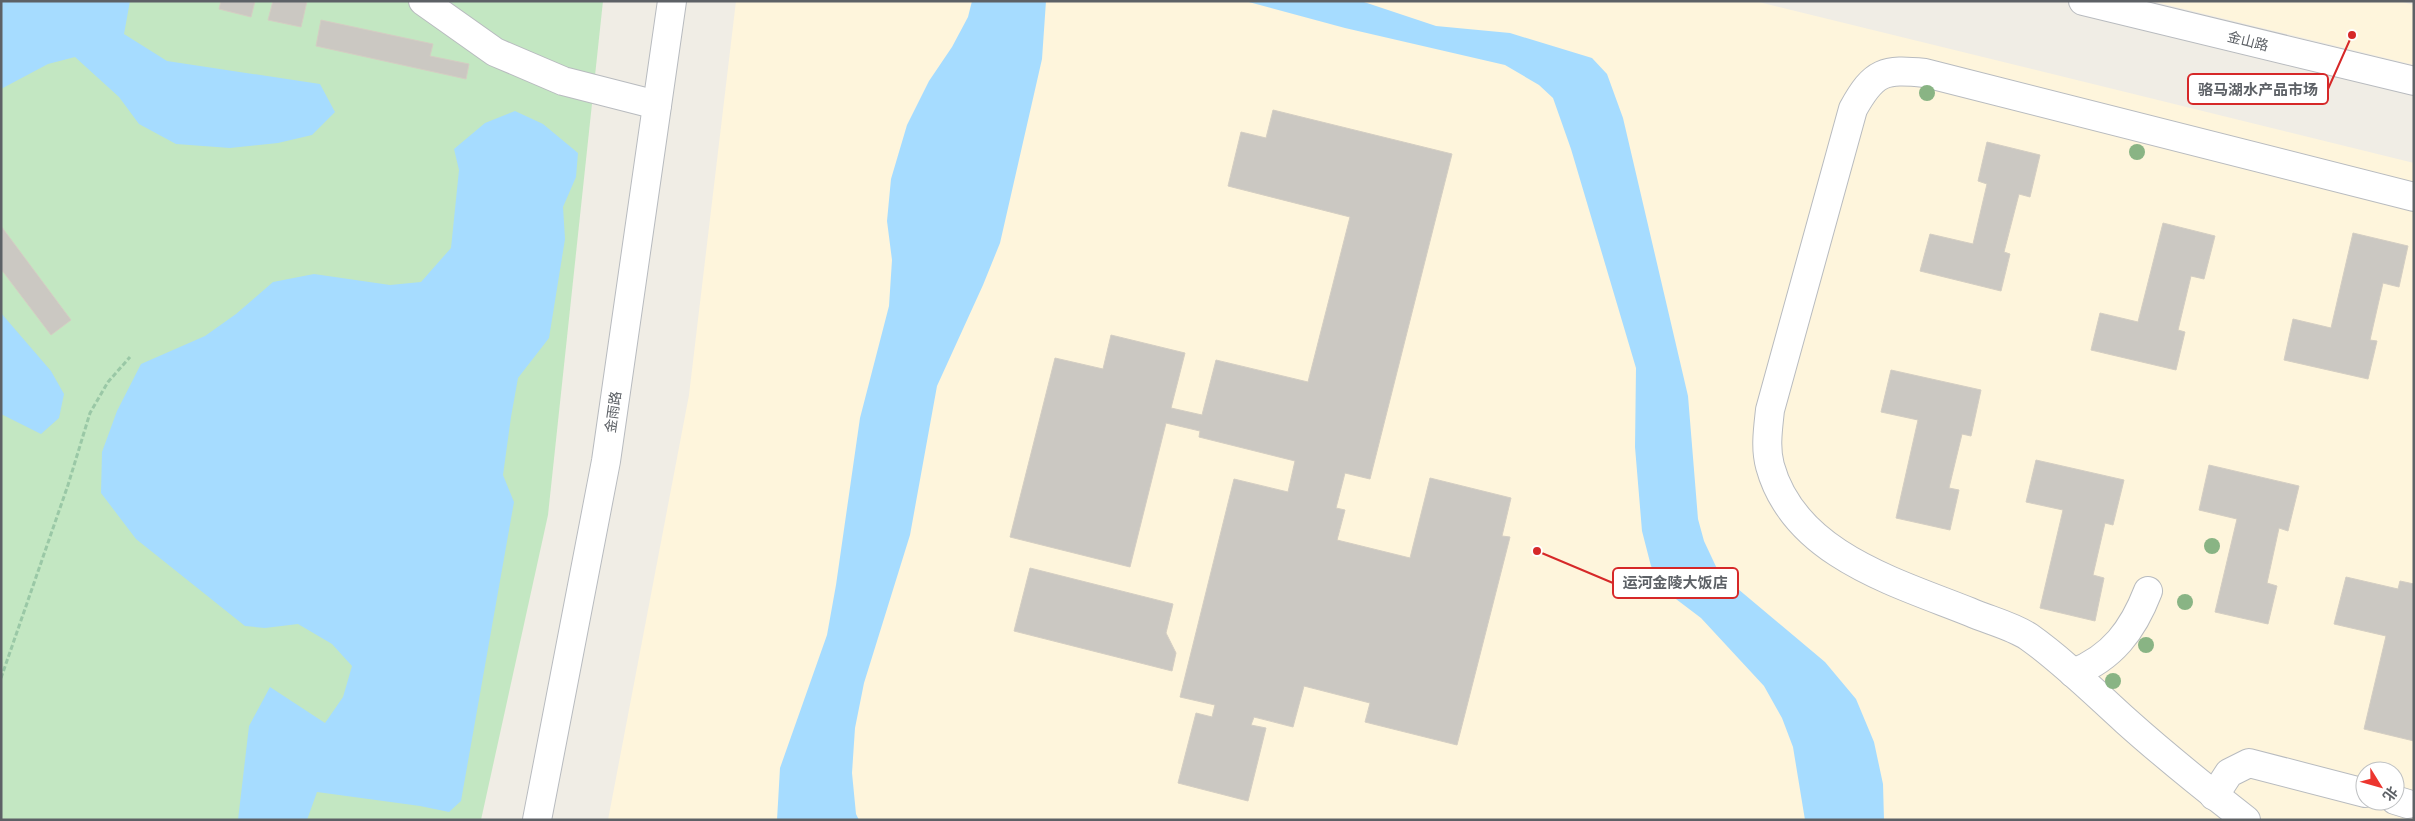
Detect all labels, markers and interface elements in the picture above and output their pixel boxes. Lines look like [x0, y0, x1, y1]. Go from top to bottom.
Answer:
street label: 金山路 [2225, 26, 2271, 56]
callout: 骆马湖水产品市场 [2188, 74, 2328, 104]
text: 骆马湖水产品市场 [2198, 79, 2318, 100]
street label: 金雨路 [600, 390, 626, 434]
callout: 运河金陵大饭店 [1613, 568, 1738, 598]
text: 运河金陵大饭店 [1622, 572, 1728, 593]
north arrow [2355, 761, 2405, 811]
text: 北 [2378, 782, 2403, 805]

